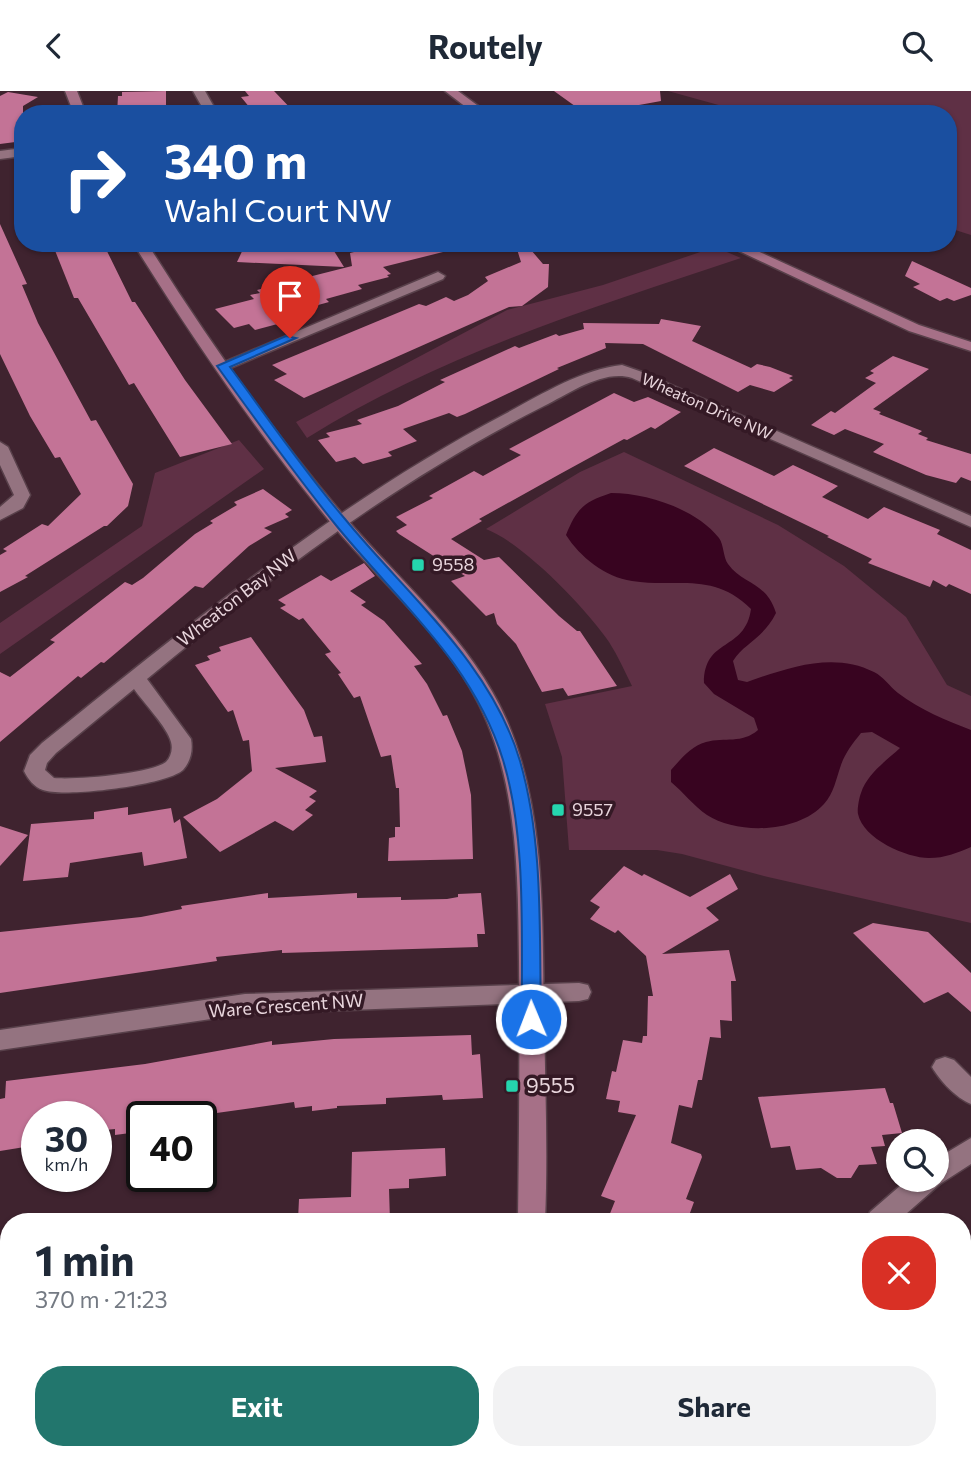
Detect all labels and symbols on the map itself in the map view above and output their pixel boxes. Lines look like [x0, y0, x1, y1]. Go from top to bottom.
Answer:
pin [260, 266, 320, 338]
street label: Wheaton Drive NW [639, 368, 775, 443]
street label: Wheaton Bay NW [173, 544, 300, 650]
place label: 9558 [432, 553, 475, 575]
marker: 9558 [410, 557, 426, 573]
place label: 9557 [572, 798, 613, 820]
marker: 9557 [550, 802, 566, 818]
position arrow [494, 982, 568, 1056]
street label: Ware Crescent NW [208, 989, 364, 1021]
place label: 9555 [526, 1072, 575, 1097]
marker: 9555 [504, 1078, 520, 1094]
speed limit sign: 40 [126, 1101, 217, 1192]

